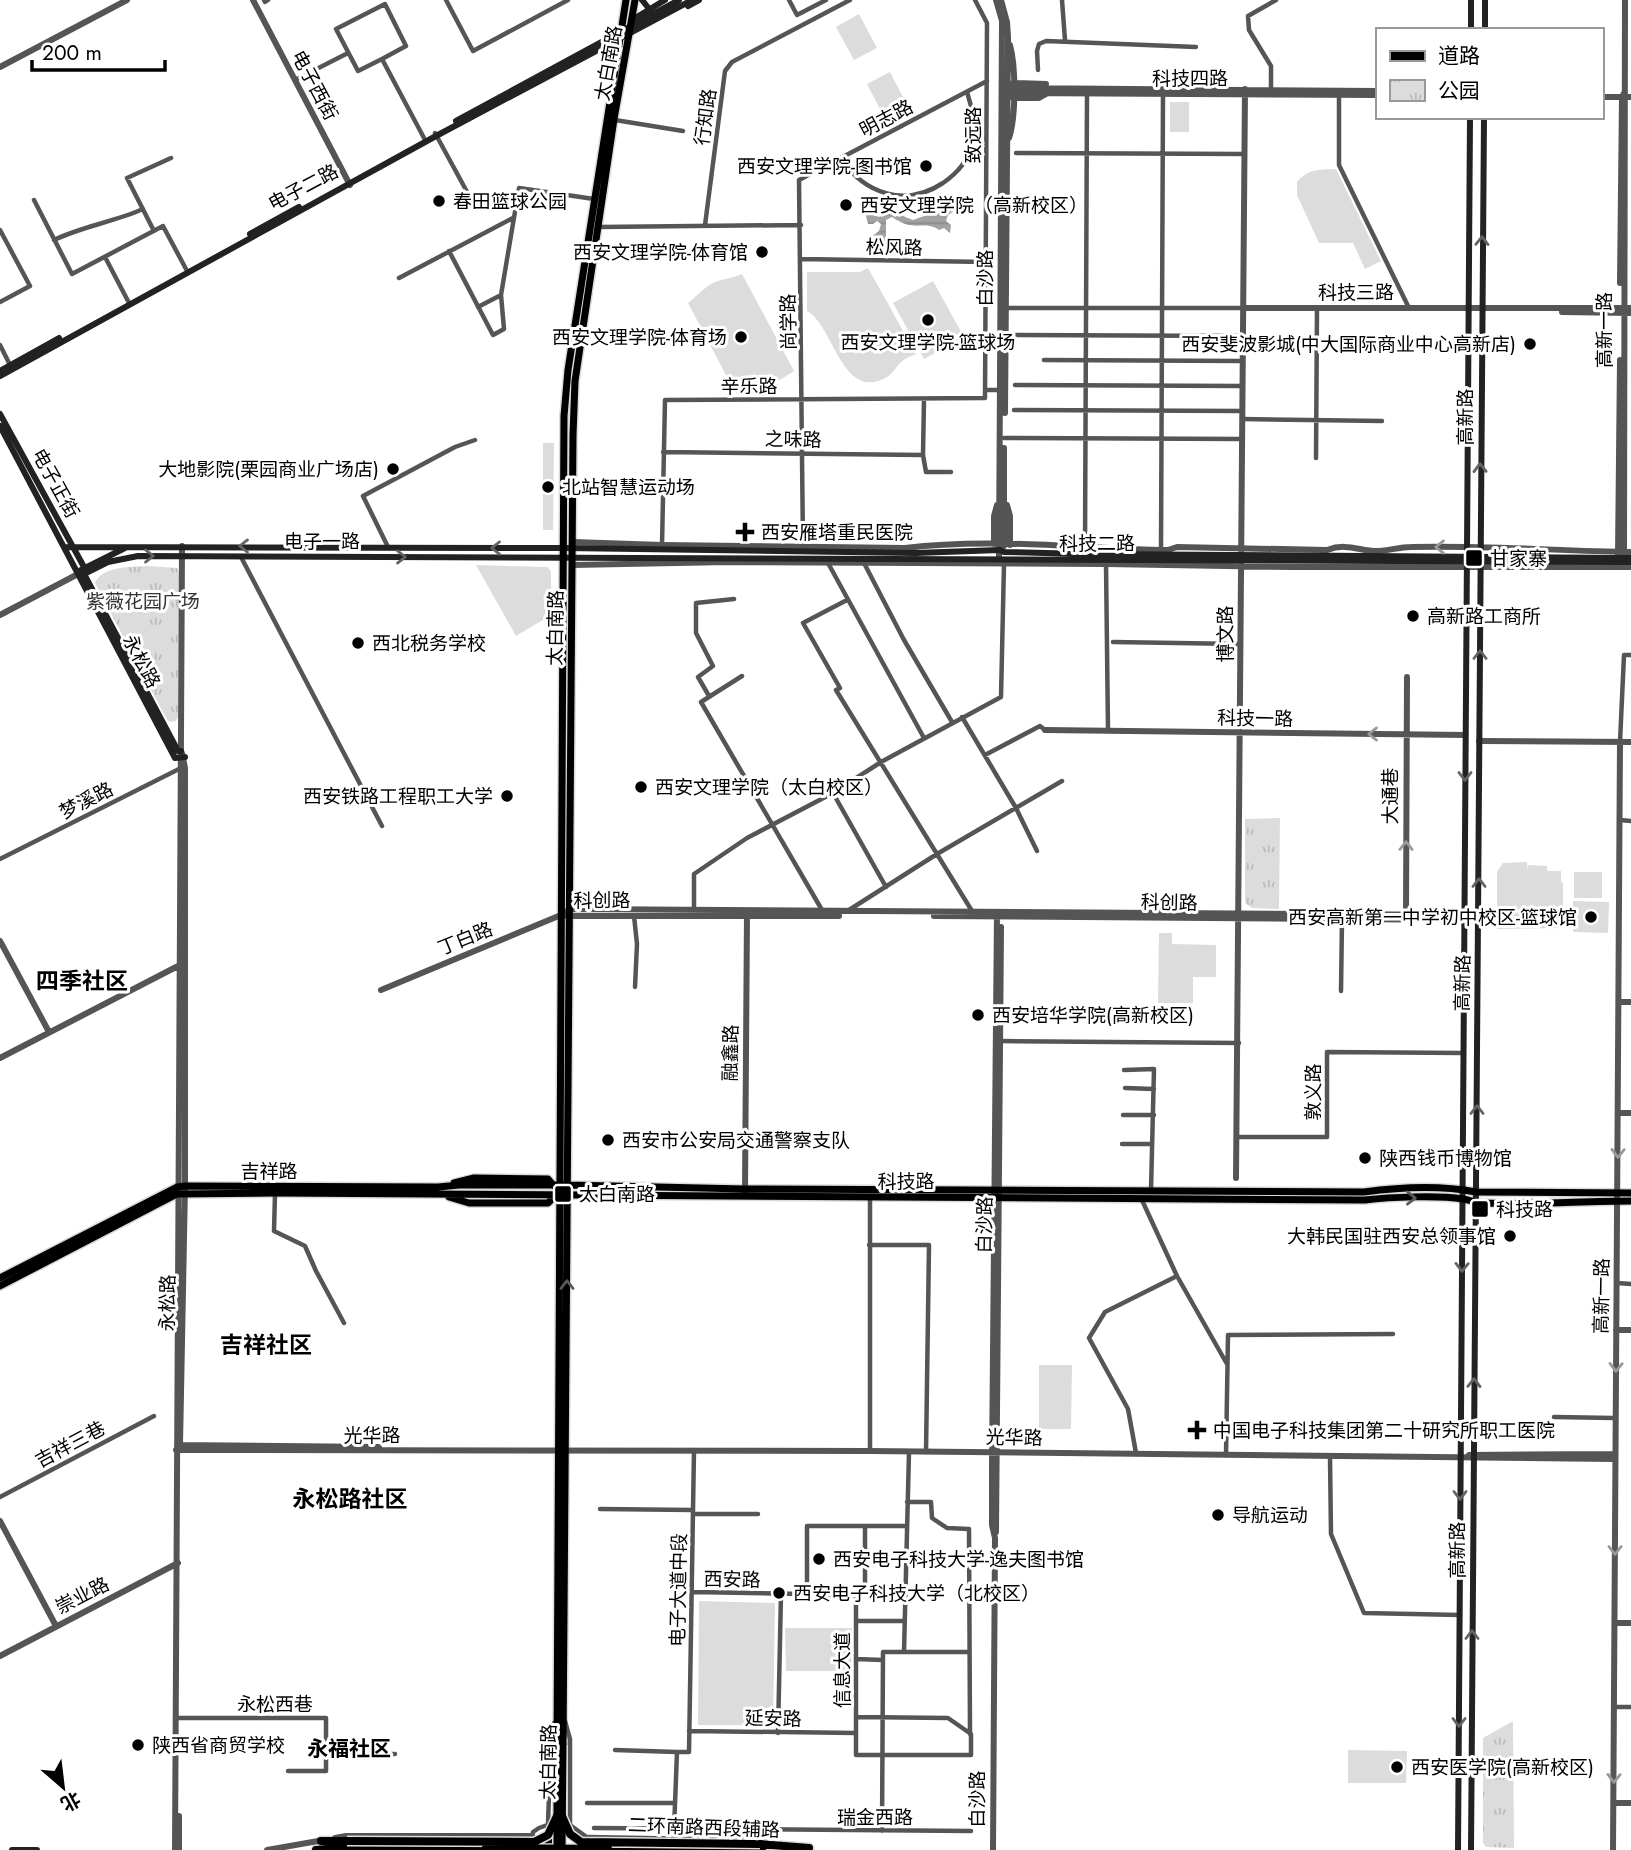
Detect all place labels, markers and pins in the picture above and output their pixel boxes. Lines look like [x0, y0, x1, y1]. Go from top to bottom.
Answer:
place label: 西安文理学院-图书馆 [737, 153, 912, 180]
marker: 西安文理学院-图书馆 [918, 158, 934, 174]
place label: 春田篮球公园 [453, 188, 567, 215]
place label: 西安文理学院（高新校区） [860, 192, 1088, 219]
marker: 春田篮球公园 [431, 193, 447, 209]
marker: 西安文理学院（高新校区） [838, 197, 854, 213]
place label: 西安文理学院-体育馆 [573, 239, 748, 266]
marker: 西安文理学院-体育馆 [754, 244, 770, 260]
marker: 西安文理学院-篮球场 [920, 312, 936, 328]
place label: 西安文理学院-体育场 [552, 324, 727, 351]
marker: 西安文理学院-体育场 [733, 329, 749, 345]
place label: 西安文理学院-篮球场 [841, 329, 1016, 356]
place label: 西安斐波影城(中大国际商业中心高新店) [1181, 331, 1516, 358]
marker: 西安斐波影城(中大国际商业中心高新店) [1522, 336, 1538, 352]
place label: 大地影院(栗园商业广场店) [158, 456, 379, 483]
marker: 大地影院(栗园商业广场店) [385, 461, 401, 477]
place label: 北站智慧运动场 [562, 474, 695, 501]
marker: 北站智慧运动场 [540, 479, 556, 495]
place label: 西安雁塔重民医院 [761, 519, 913, 546]
marker: 西安雁塔重民医院 [735, 522, 755, 542]
place label: 甘家寨 [1490, 545, 1547, 572]
marker: 甘家寨 [1464, 548, 1484, 568]
place label: 高新路工商所 [1427, 603, 1541, 630]
marker: 高新路工商所 [1405, 608, 1421, 624]
place label: 西北税务学校 [372, 630, 486, 657]
marker: 西北税务学校 [350, 635, 366, 651]
place label: 西安文理学院（太白校区） [655, 774, 883, 801]
marker: 西安文理学院（太白校区） [633, 779, 649, 795]
place label: 西安铁路工程职工大学 [303, 783, 493, 810]
marker: 西安铁路工程职工大学 [499, 788, 515, 804]
place label: 西安高新第一中学初中校区-篮球馆 [1288, 904, 1577, 931]
marker: 西安高新第一中学初中校区-篮球馆 [1583, 909, 1599, 925]
place label: 西安培华学院(高新校区) [992, 1002, 1194, 1029]
marker: 西安培华学院(高新校区) [970, 1007, 986, 1023]
place label: 西安市公安局交通警察支队 [622, 1127, 850, 1154]
marker: 西安市公安局交通警察支队 [600, 1132, 616, 1148]
place label: 陕西钱币博物馆 [1379, 1145, 1512, 1172]
marker: 陕西钱币博物馆 [1357, 1150, 1373, 1166]
place label: 太白南路 [579, 1181, 655, 1208]
marker: 太白南路 [553, 1184, 573, 1204]
place label: 科技路 [1496, 1196, 1553, 1223]
marker: 科技路 [1470, 1199, 1490, 1219]
place label: 大韩民国驻西安总领事馆 [1287, 1223, 1496, 1250]
marker: 大韩民国驻西安总领事馆 [1502, 1228, 1518, 1244]
place label: 中国电子科技集团第二十研究所职工医院 [1213, 1417, 1555, 1444]
marker: 中国电子科技集团第二十研究所职工医院 [1187, 1420, 1207, 1440]
place label: 导航运动 [1232, 1502, 1308, 1529]
marker: 导航运动 [1210, 1507, 1226, 1523]
place label: 西安电子科技大学-逸夫图书馆 [833, 1546, 1084, 1573]
marker: 西安电子科技大学-逸夫图书馆 [811, 1551, 827, 1567]
place label: 西安电子科技大学（北校区） [793, 1580, 1040, 1607]
marker: 西安电子科技大学（北校区） [771, 1585, 787, 1601]
place label: 陕西省商贸学校 [152, 1732, 285, 1759]
marker: 陕西省商贸学校 [130, 1737, 146, 1753]
place label: 西安医学院(高新校区) [1411, 1754, 1594, 1781]
marker: 西安医学院(高新校区) [1389, 1759, 1405, 1775]

